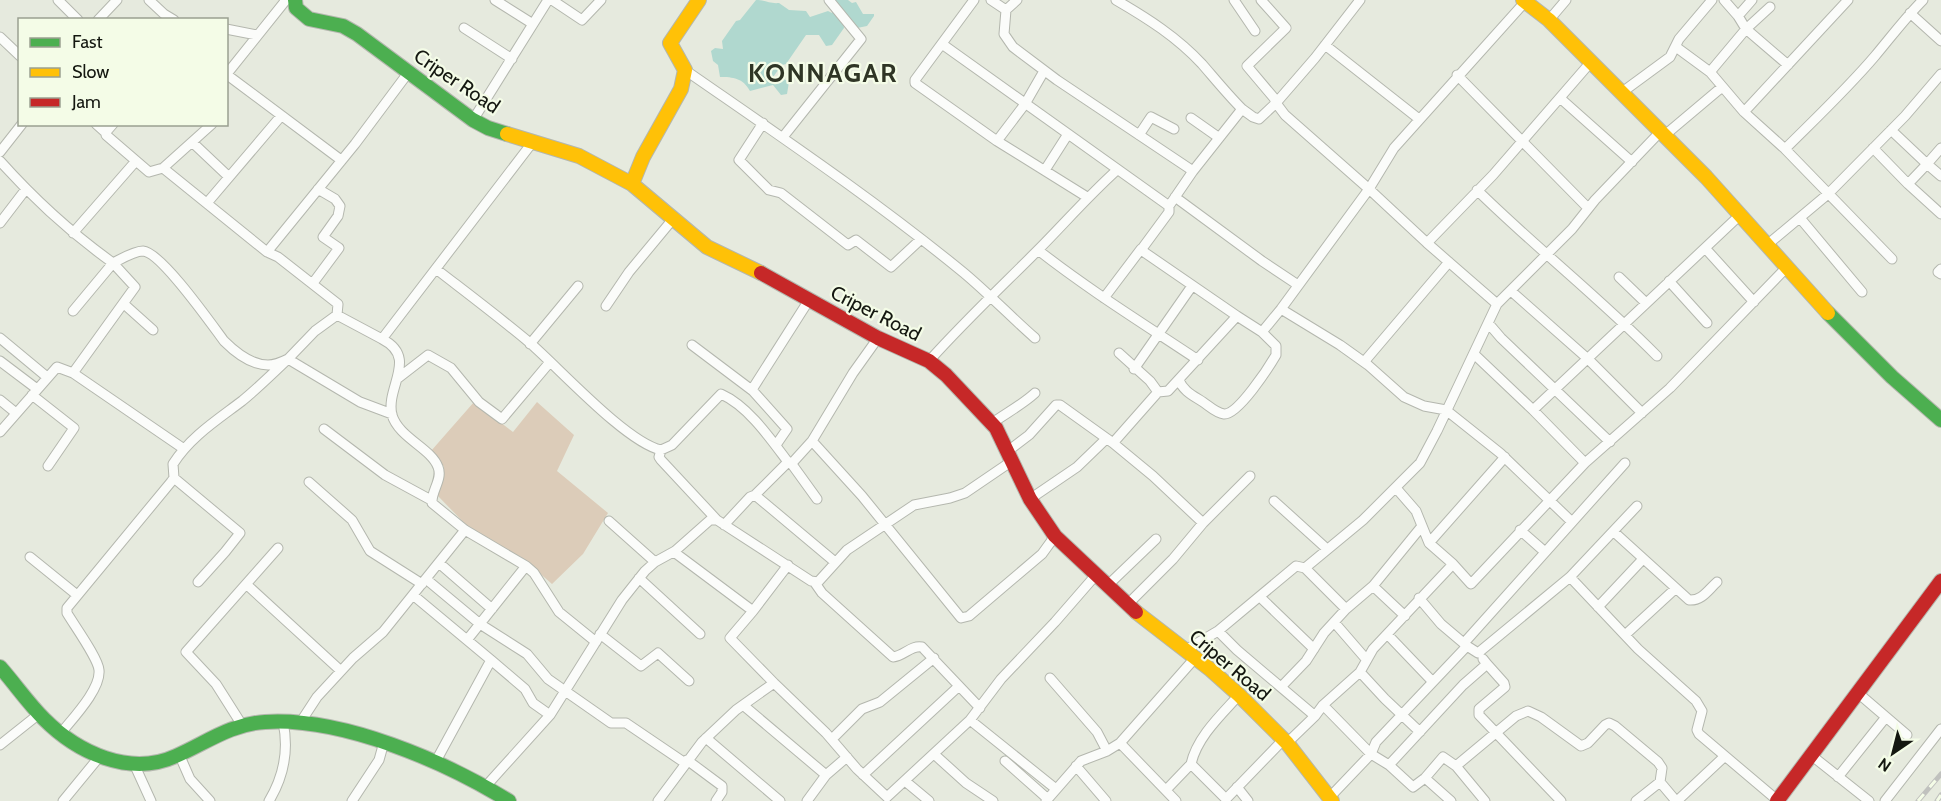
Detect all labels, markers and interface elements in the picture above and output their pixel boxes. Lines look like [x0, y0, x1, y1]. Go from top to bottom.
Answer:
legend [18, 18, 228, 126]
text: Fast [72, 31, 103, 53]
street label: Criper Road [410, 44, 504, 118]
district label: KONNAGAR [748, 57, 898, 89]
text: Slow [72, 61, 109, 83]
text: Jam [71, 91, 101, 113]
street label: Criper Road [827, 280, 925, 346]
street label: Criper Road [1185, 624, 1275, 706]
north arrow [1863, 723, 1923, 783]
text: N [1875, 754, 1895, 776]

